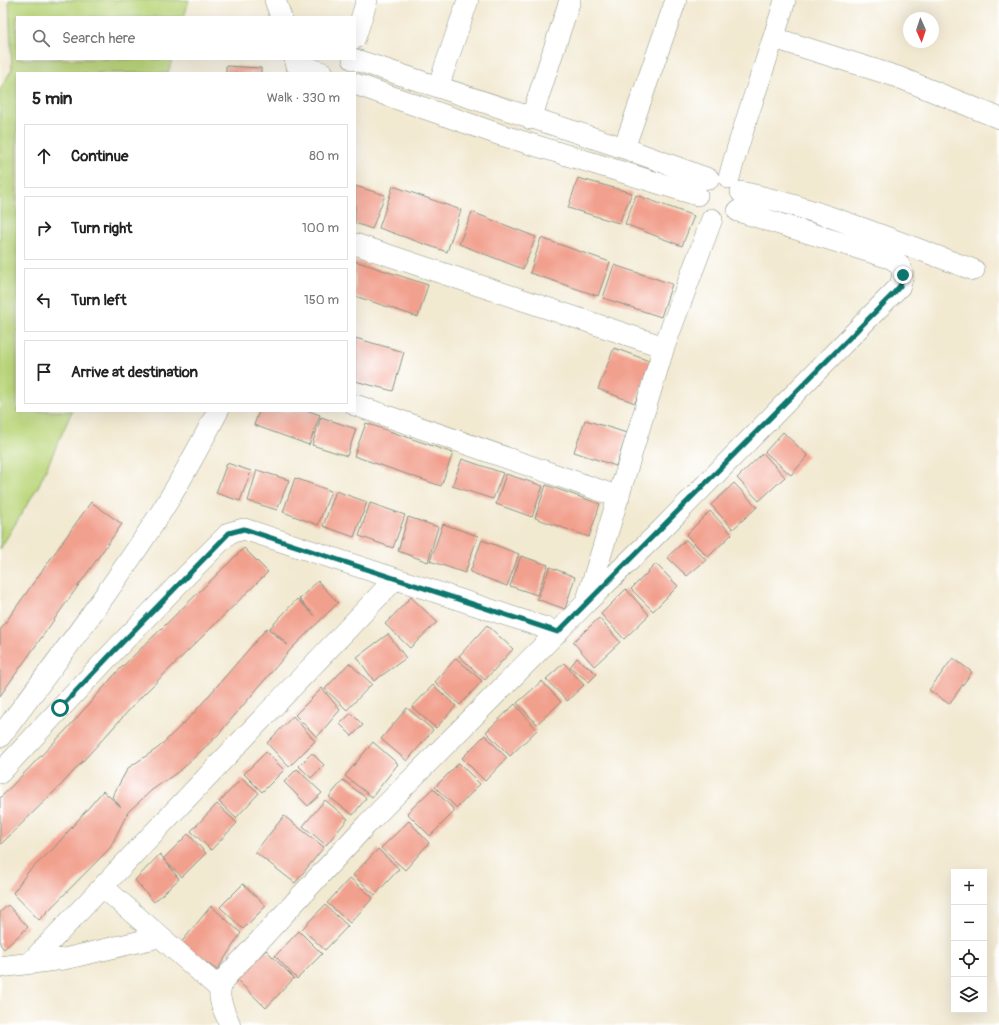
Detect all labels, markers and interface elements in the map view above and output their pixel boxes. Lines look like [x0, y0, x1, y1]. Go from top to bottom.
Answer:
north arrow [903, 12, 939, 48]
search box [16, 16, 356, 60]
icon: search [30, 27, 52, 49]
text: Search here [62, 29, 135, 48]
text: 5 min [32, 88, 72, 109]
text: Walk · 330 m [267, 90, 340, 106]
icon: ahead [33, 145, 55, 167]
text: Continue [71, 147, 129, 166]
text: 80 m [309, 148, 339, 164]
icon: right [33, 217, 55, 239]
text: Turn right [71, 219, 132, 238]
text: 100 m [302, 220, 339, 236]
route end [894, 266, 912, 284]
icon: left [33, 289, 55, 311]
text: Turn left [71, 291, 127, 310]
text: 150 m [304, 292, 339, 308]
icon: arrive [33, 361, 55, 383]
text: Arrive at destination [71, 363, 198, 382]
route start [51, 699, 69, 717]
map controls [951, 869, 987, 1013]
button: + [951, 869, 987, 905]
button: − [951, 905, 987, 941]
button: locate [951, 941, 987, 977]
button: layers [951, 977, 987, 1013]

